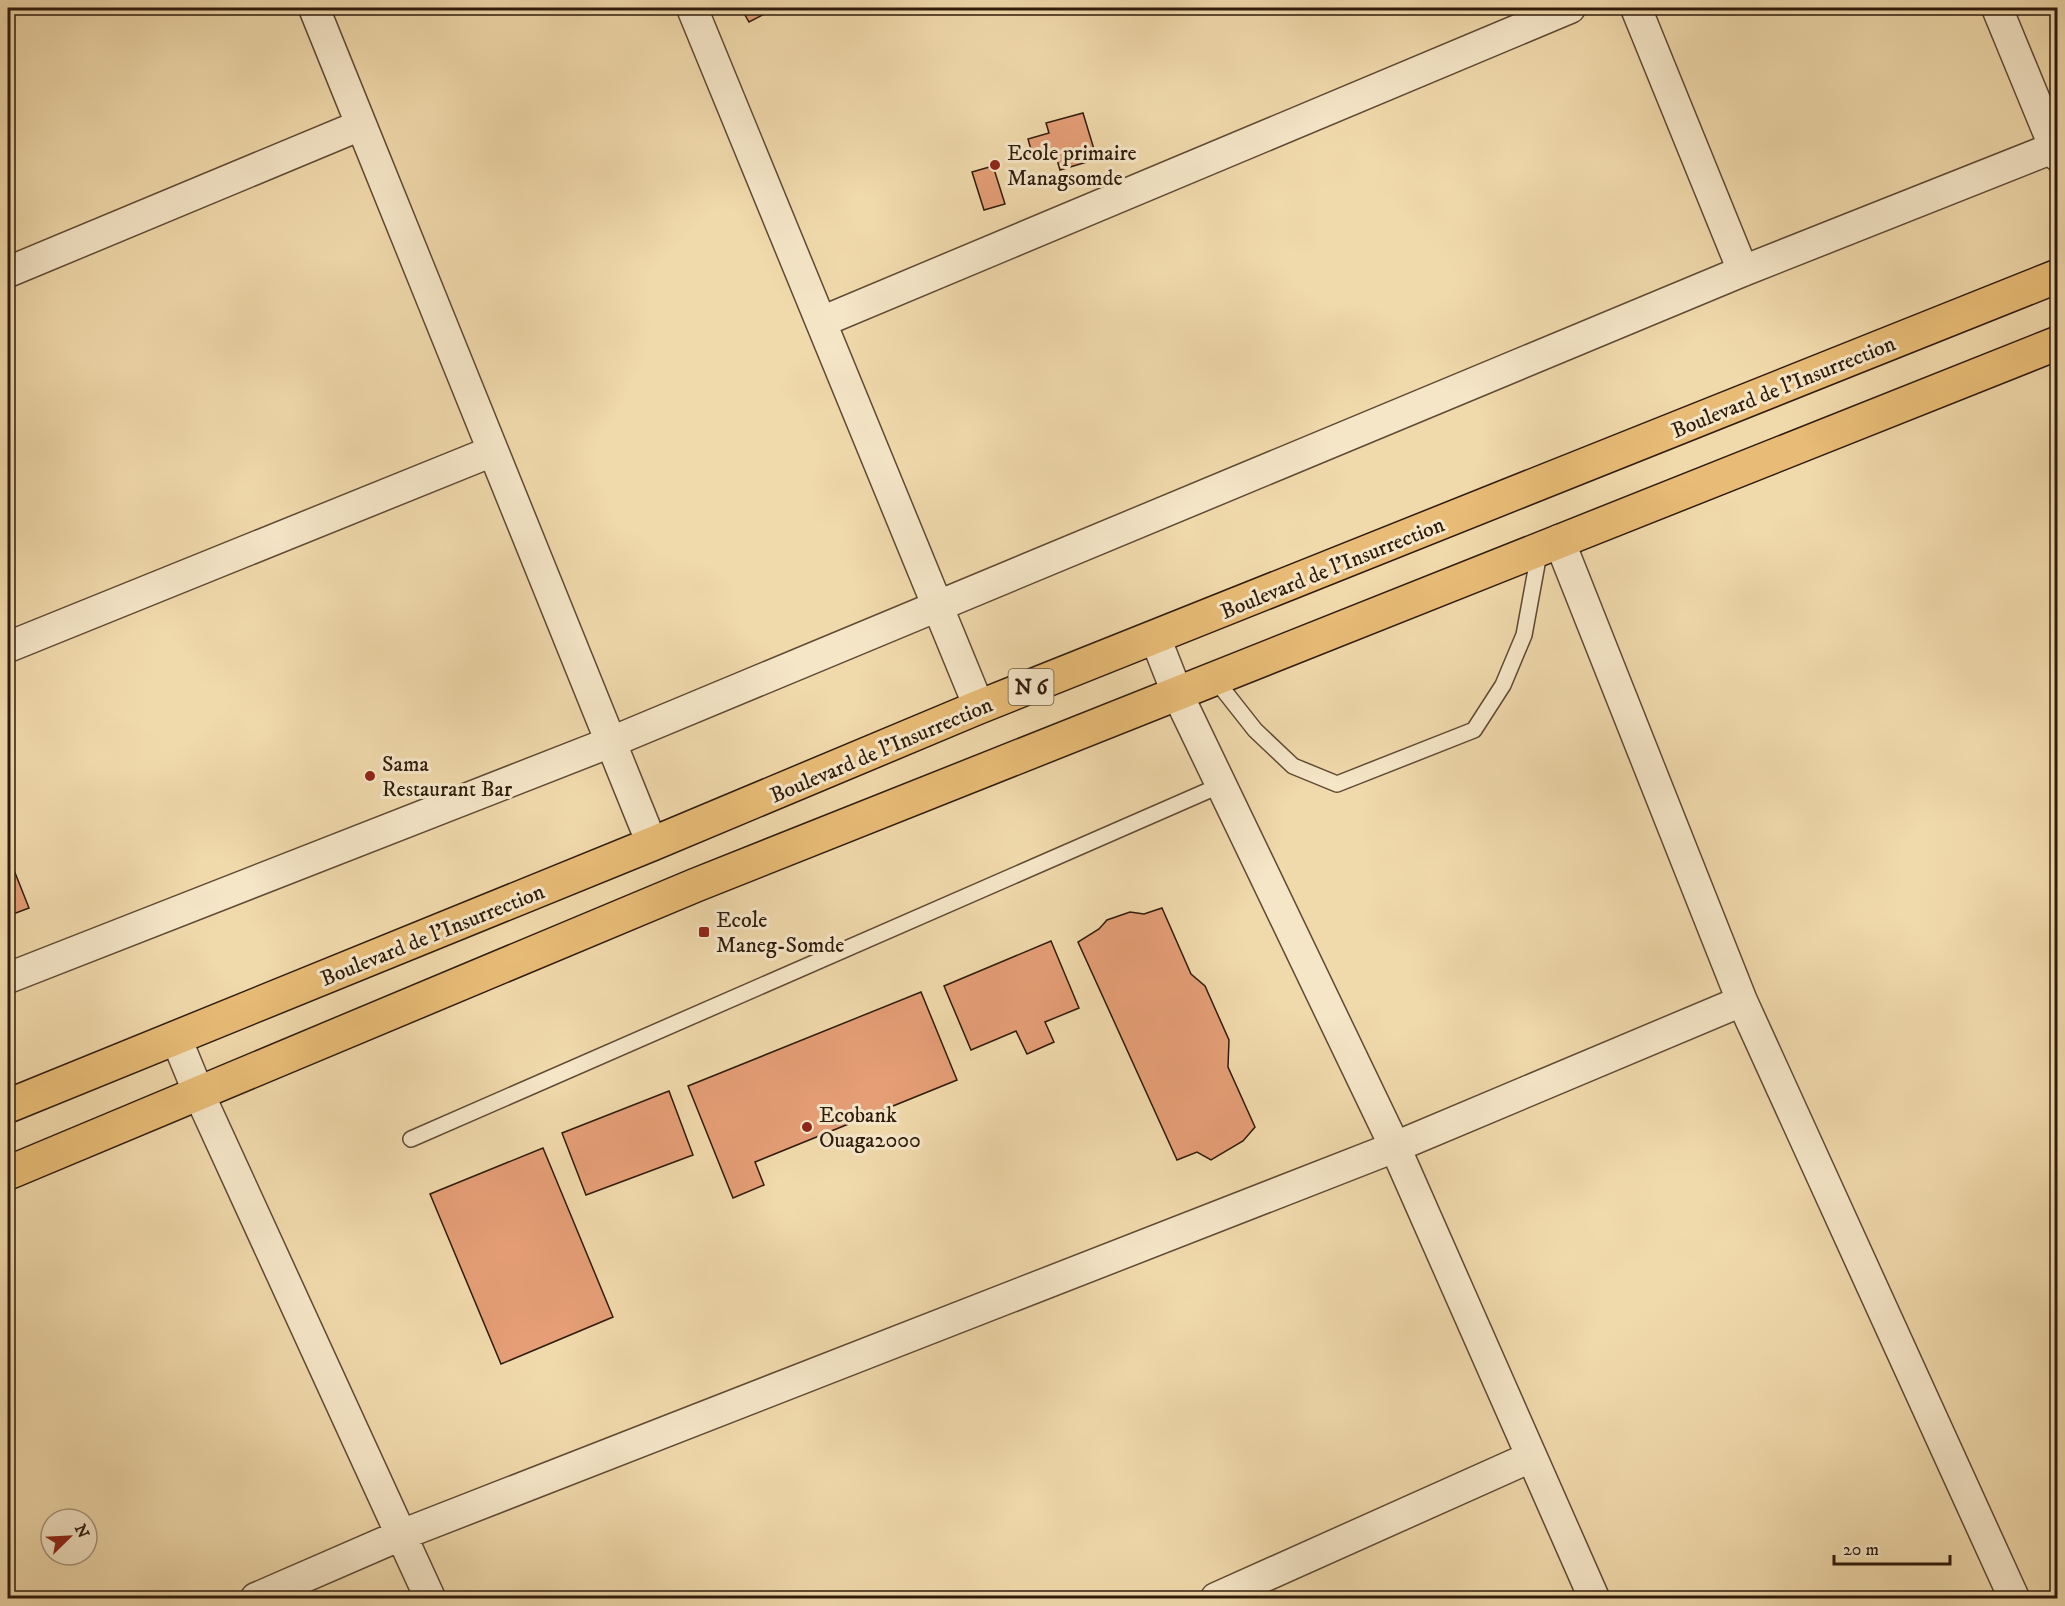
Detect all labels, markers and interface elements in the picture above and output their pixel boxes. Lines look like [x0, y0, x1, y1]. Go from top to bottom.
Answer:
place label: Ecole primaire Managsomde [1007, 140, 1137, 192]
marker: Ecole primaire Managsomde [988, 158, 1002, 172]
street label: Boulevard de l'Insurrection [1668, 330, 1900, 445]
street label: Boulevard de l'Insurrection [1217, 511, 1449, 626]
road number: N 6 [1008, 669, 1054, 705]
street label: Boulevard de l'Insurrection [766, 691, 997, 810]
place label: Sama Restaurant Bar [382, 751, 513, 803]
marker: Sama Restaurant Bar [363, 769, 377, 783]
street label: Boulevard de l'Insurrection [317, 878, 549, 993]
place label: Ecole Maneg-Somde [716, 907, 844, 959]
marker: Ecole Maneg-Somde [697, 925, 711, 939]
place label: Ecobank Ouaga2000 [819, 1102, 921, 1154]
marker: Ecobank Ouaga2000 [800, 1120, 814, 1134]
north arrow [39, 1507, 99, 1567]
text: N [70, 1521, 94, 1541]
scale bar [1834, 1528, 1950, 1566]
text: 20 m [1843, 1539, 1879, 1561]

